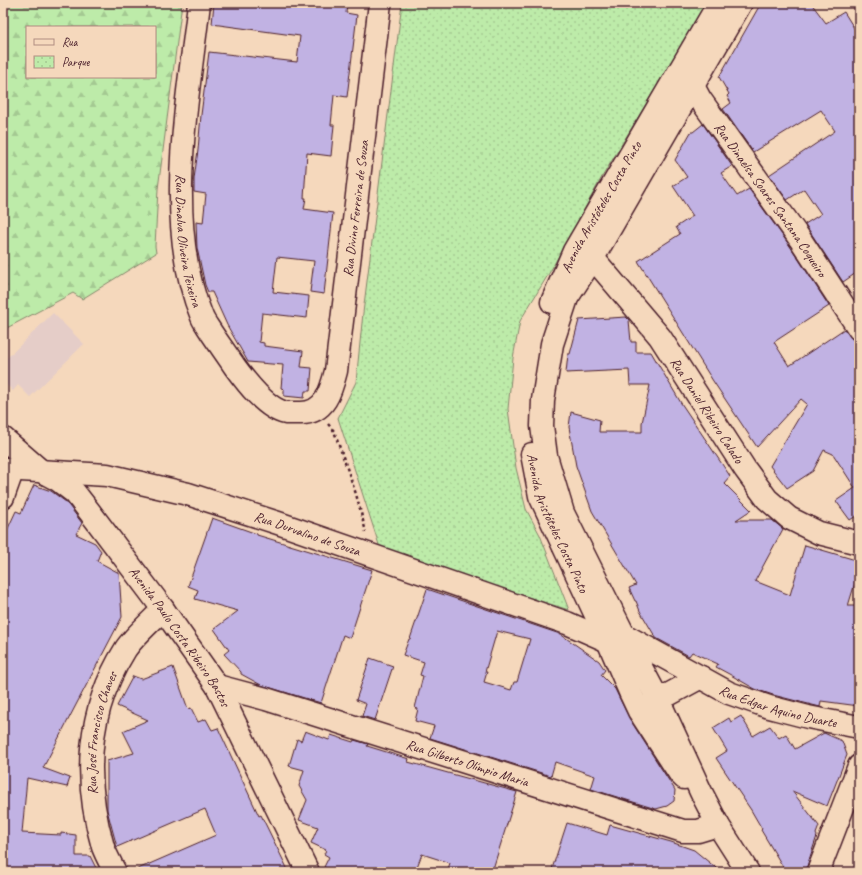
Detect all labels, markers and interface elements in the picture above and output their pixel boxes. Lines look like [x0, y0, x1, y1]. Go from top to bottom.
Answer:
legend [26, 26, 156, 78]
text: Rua [62, 34, 79, 50]
text: Parque [62, 54, 91, 70]
street label: Rua Dinaelsa Soares Santana Coqueiro [711, 119, 832, 281]
street label: Avenida Aristóteles Costa Pinto [557, 137, 645, 275]
street label: Rua Divino Ferreira de Souza [339, 138, 372, 278]
street label: Rua Dinalva Oliveira Teixeira [172, 174, 206, 310]
street label: Rua Daniel Ribeiro Calado [667, 354, 748, 467]
street label: Avenida Aristóteles Costa Pinto [524, 452, 593, 596]
street label: Rua Durvalino de Souza [252, 507, 363, 560]
street label: Avenida Paulo Costa Ribeiro Bastos [126, 563, 235, 710]
street label: Rua José Francisco Chaves [83, 668, 121, 795]
street label: Rua Edgar Aquino Duarte [717, 681, 840, 731]
street label: Rua Gilberto Olímpio Maria [404, 735, 532, 790]

